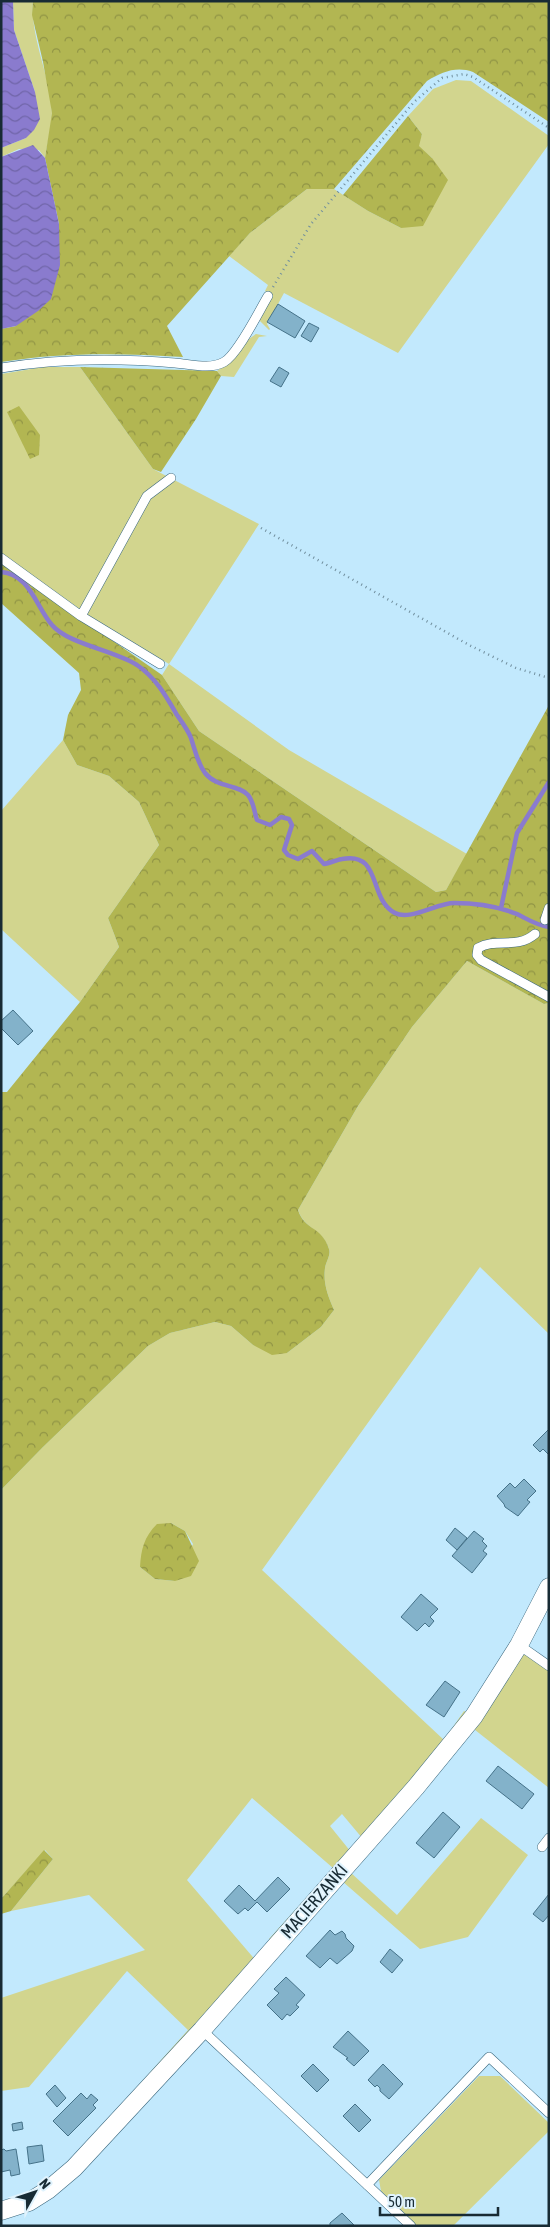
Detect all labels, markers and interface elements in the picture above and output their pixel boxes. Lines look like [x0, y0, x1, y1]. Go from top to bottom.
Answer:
street label: MACIERZANKI [276, 1860, 352, 1942]
north arrow [10, 2167, 60, 2217]
text: N [36, 2175, 54, 2192]
scale bar [380, 2184, 498, 2216]
text: 50 m [388, 2193, 415, 2210]

